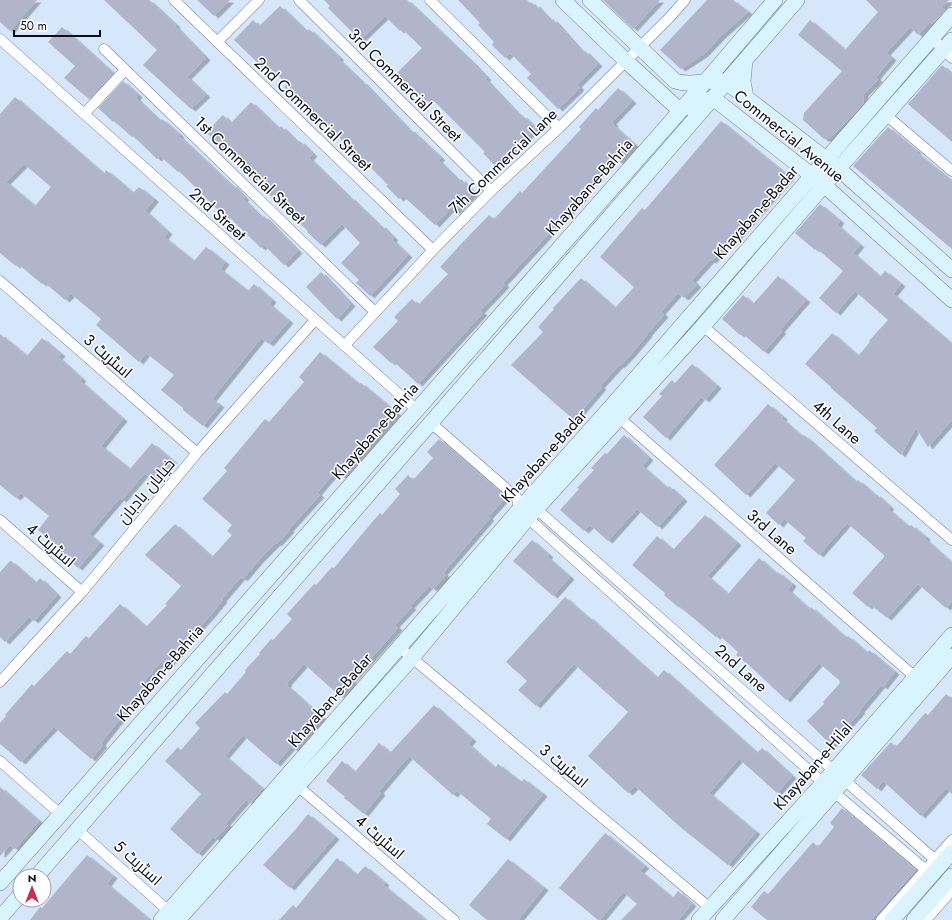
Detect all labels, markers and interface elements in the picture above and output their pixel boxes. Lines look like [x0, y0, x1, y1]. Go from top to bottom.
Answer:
scale bar [14, 12, 100, 38]
text: 50 m [20, 17, 47, 35]
street label: 3rd Commercial Street [343, 23, 467, 147]
street label: 2nd Commercial Street [249, 52, 377, 176]
street label: Commercial Avenue [729, 84, 849, 188]
street label: 7th Commercial Lane [444, 103, 562, 219]
street label: 1st Commercial Street [189, 111, 311, 229]
street label: Khayaban-e-Bahria [540, 133, 638, 241]
street label: Khayaban-e-Badar [708, 159, 804, 264]
street label: 2nd Street [184, 182, 252, 246]
street label: اسٹریٹ 3 [79, 328, 137, 384]
street label: Khayaban-e-Bahria [326, 377, 424, 485]
street label: 4th Lane [808, 394, 866, 450]
street label: Khayaban-e-Badar [496, 404, 593, 508]
street label: خیابان بادبان [112, 453, 180, 529]
street label: 3rd Lane [742, 504, 802, 560]
street label: اسٹریٹ 4 [21, 517, 81, 573]
street label: Khayaban-e-Bahria [111, 619, 209, 727]
street label: 2nd Lane [710, 639, 772, 697]
street label: Khayaban-e-Badar [282, 647, 378, 752]
street label: Khayaban-e-Hilal [768, 717, 858, 815]
street label: اسٹریٹ 3 [534, 739, 594, 793]
street label: اسٹریٹ 4 [350, 809, 410, 865]
street label: اسٹریٹ 5 [109, 835, 167, 891]
north arrow [12, 868, 52, 908]
text: N [28, 870, 36, 886]

